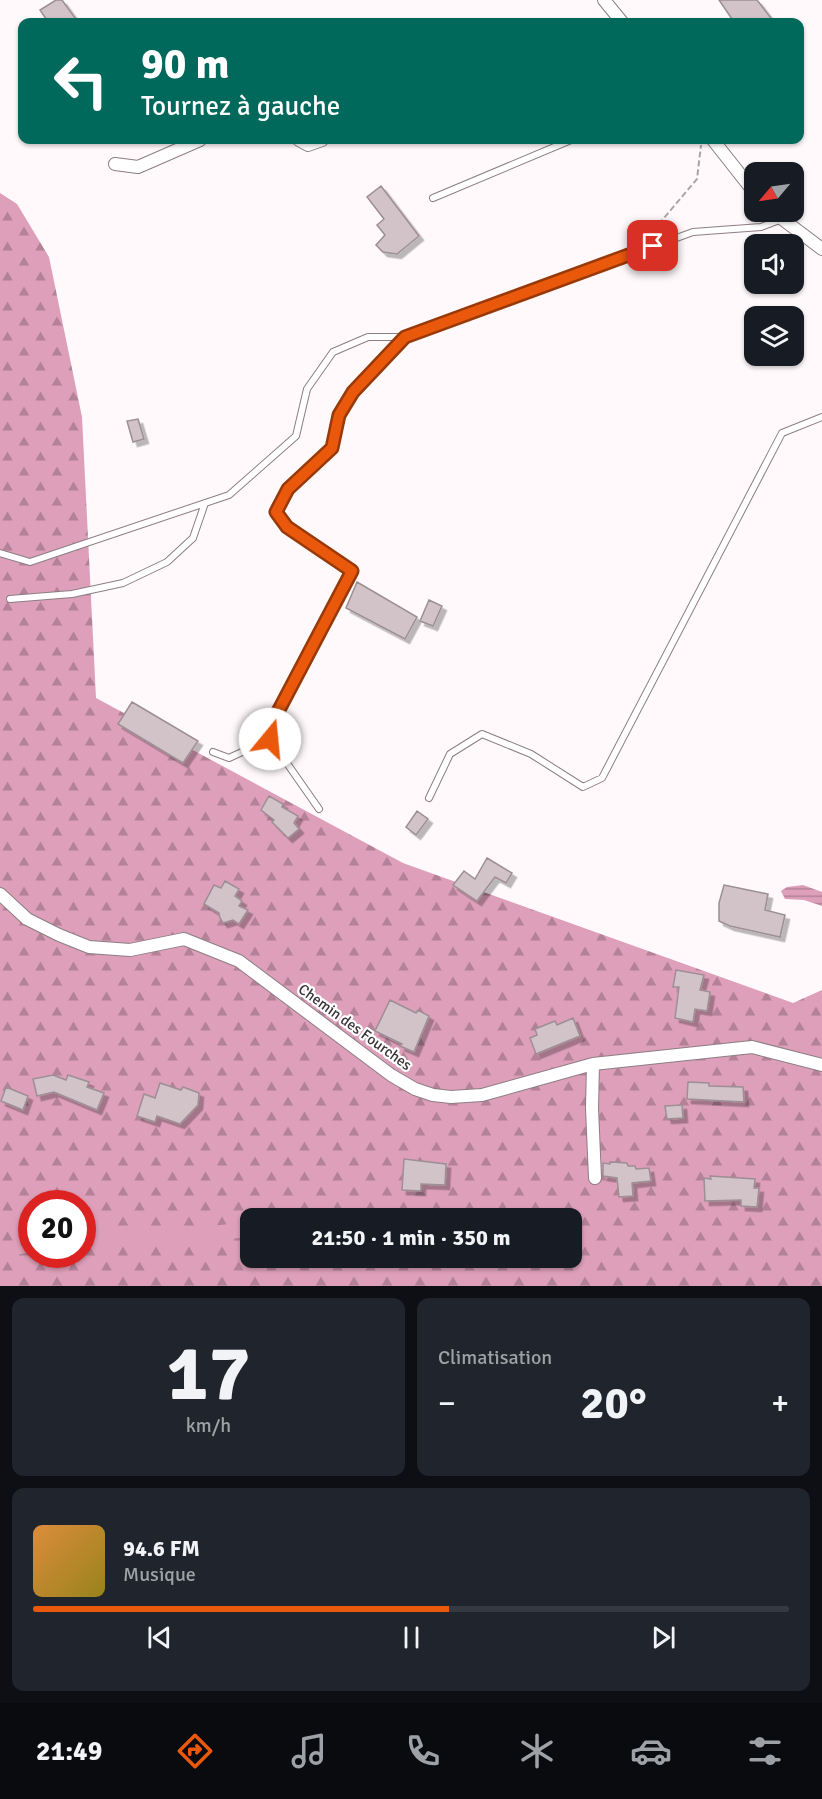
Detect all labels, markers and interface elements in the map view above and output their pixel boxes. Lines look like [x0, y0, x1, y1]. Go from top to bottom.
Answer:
text: 90 m [141, 39, 230, 90]
icon: left [42, 42, 120, 120]
text: Tournez à gauche [141, 90, 340, 123]
north arrow [744, 162, 804, 222]
map controls [744, 162, 804, 366]
pin [627, 220, 678, 271]
icon: arrive [636, 229, 669, 262]
button: sound [744, 234, 804, 294]
button: layers [744, 306, 804, 366]
position arrow [238, 707, 302, 771]
street label: Chemin des Fourches [295, 980, 415, 1074]
speed limit sign: 20 [18, 1190, 96, 1268]
text: 21:50 · 1 min · 350 m [311, 1224, 511, 1251]
text: 17 [166, 1326, 251, 1422]
text: Climatisation [438, 1345, 552, 1370]
text: 20° [580, 1376, 647, 1431]
text: − [438, 1383, 456, 1424]
text: + [771, 1383, 789, 1424]
text: km/h [186, 1413, 231, 1438]
text: 94.6 FM [123, 1535, 200, 1562]
text: Musique [123, 1562, 196, 1587]
icon: previous [143, 1621, 176, 1654]
icon: pause [395, 1621, 428, 1654]
icon: next [647, 1621, 680, 1654]
icon: directions [174, 1730, 216, 1772]
icon: music [288, 1730, 330, 1772]
icon: phone [402, 1730, 444, 1772]
icon: climate [516, 1730, 558, 1772]
icon: car [630, 1730, 672, 1772]
icon: filters [744, 1730, 786, 1772]
text: 21:49 [36, 1735, 102, 1768]

